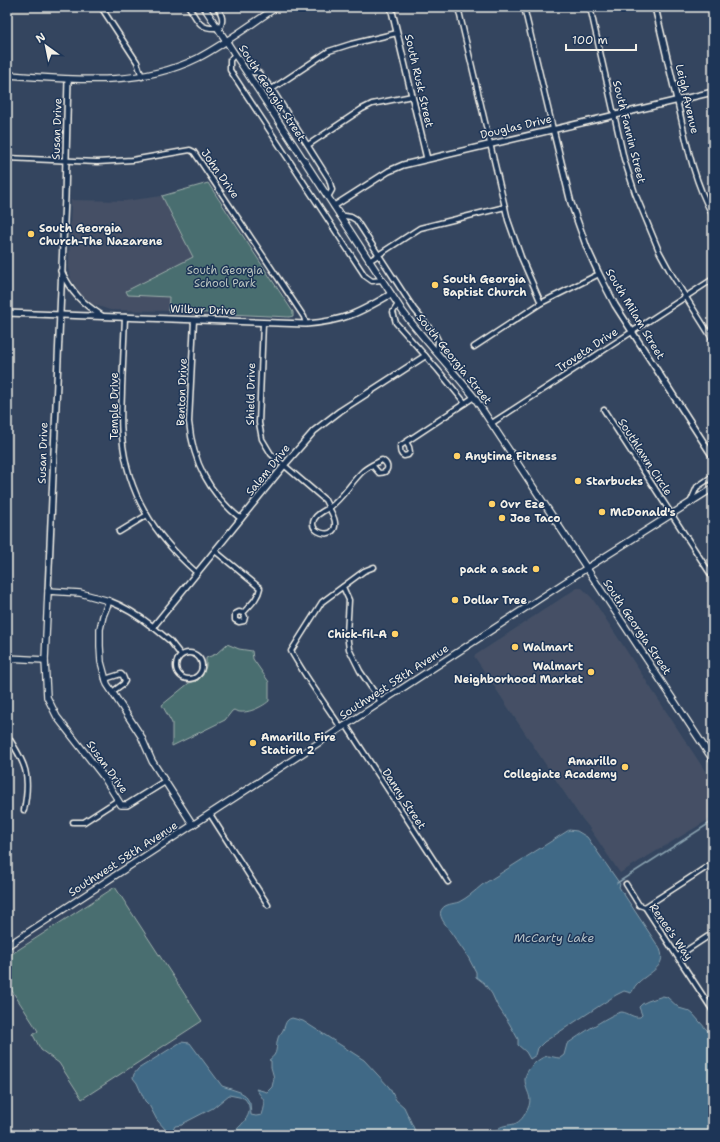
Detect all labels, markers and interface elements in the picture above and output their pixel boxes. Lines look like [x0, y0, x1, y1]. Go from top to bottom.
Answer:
north arrow [26, 26, 66, 66]
scale bar [566, 26, 636, 52]
text: N [33, 29, 49, 47]
text: 100 m [572, 32, 608, 48]
street label: South Rusk Street [401, 33, 437, 129]
street label: South Georgia Street [235, 42, 309, 144]
street label: Leigh Avenue [672, 63, 702, 135]
street label: South Fannin Street [609, 79, 649, 185]
street label: Susan Drive [48, 98, 66, 160]
street label: Douglas Drive [479, 111, 553, 143]
street label: John Drive [197, 146, 243, 202]
place label: South Georgia Church-The Nazarene [39, 221, 163, 249]
marker: South Georgia Church-The Nazarene [26, 229, 36, 239]
park label: South Georgia School Park [187, 263, 263, 291]
street label: South Milam Street [602, 266, 668, 362]
place label: South Georgia Baptist Church [443, 272, 527, 300]
marker: South Georgia Baptist Church [430, 280, 440, 290]
street label: Wilbur Drive [170, 301, 236, 319]
street label: South Georgia Street [413, 311, 495, 408]
street label: Troveta Drive [553, 324, 621, 376]
street label: Benton Drive [173, 358, 191, 426]
street label: Shield Drive [243, 362, 259, 426]
street label: Temple Drive [107, 372, 122, 440]
street label: Southlawn Circle [614, 416, 676, 498]
street label: Susan Drive [34, 422, 52, 484]
street label: Salem Drive [243, 441, 293, 499]
place label: Anytime Fitness [465, 449, 557, 464]
marker: Anytime Fitness [452, 451, 462, 461]
place label: Starbucks [586, 474, 643, 489]
marker: Starbucks [573, 476, 583, 486]
place label: Ovr Eze [500, 497, 545, 512]
marker: Ovr Eze [487, 499, 497, 509]
place label: McDonald's [610, 505, 676, 520]
marker: McDonald's [597, 507, 607, 517]
place label: Joe Taco [510, 511, 560, 526]
marker: Joe Taco [497, 513, 507, 523]
place label: pack a sack [460, 562, 528, 577]
marker: pack a sack [531, 564, 541, 574]
street label: South Georgia Street [599, 576, 675, 678]
place label: Dollar Tree [463, 593, 527, 608]
marker: Dollar Tree [450, 595, 460, 605]
place label: Chick-fil-A [327, 627, 388, 642]
marker: Chick-fil-A [390, 629, 400, 639]
place label: Walmart [523, 640, 574, 655]
street label: Southwest 58th Avenue [336, 641, 452, 723]
marker: Walmart [510, 642, 520, 652]
place label: Walmart Neighborhood Market [454, 659, 584, 687]
marker: Walmart Neighborhood Market [586, 667, 596, 677]
place label: Amarillo Fire Station 2 [261, 730, 336, 758]
street label: Susan Drive [83, 738, 131, 796]
marker: Amarillo Fire Station 2 [248, 738, 258, 748]
place label: Amarillo Collegiate Academy [503, 754, 617, 782]
marker: Amarillo Collegiate Academy [620, 762, 630, 772]
street label: Danny Street [379, 766, 429, 832]
street label: Southwest 58th Avenue [65, 818, 181, 900]
street label: Renee's Way [646, 901, 696, 963]
water label: McCarty Lake [514, 930, 595, 946]

